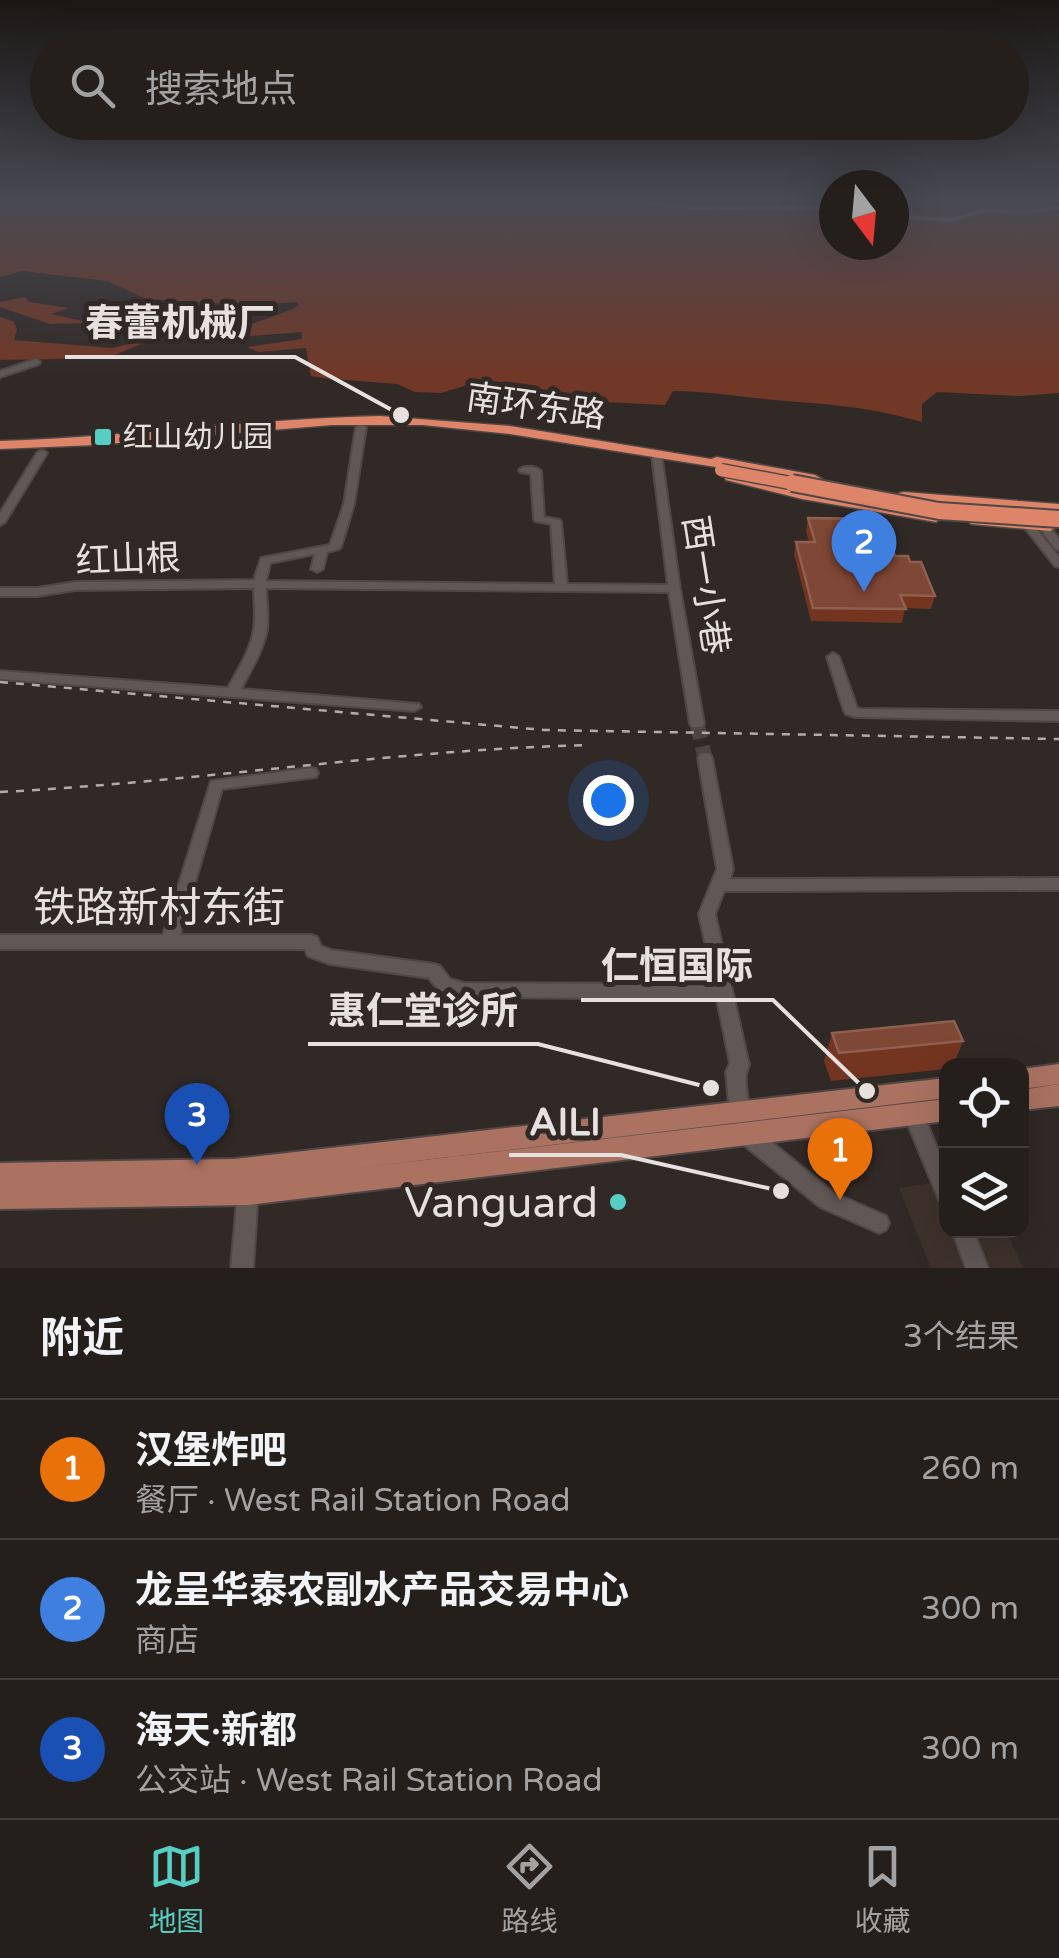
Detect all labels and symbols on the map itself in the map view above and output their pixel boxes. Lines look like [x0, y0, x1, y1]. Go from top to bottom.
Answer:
north arrow [819, 170, 909, 260]
callout: 春蕾机械厂 [65, 289, 295, 357]
text: 春蕾机械厂 [85, 301, 275, 347]
street label: 南环东路 [464, 376, 608, 438]
place label: 红山幼儿园 [123, 419, 273, 456]
marker: 红山幼儿园 [92, 426, 114, 448]
pin: 2 [832, 510, 896, 592]
street label: 西一小巷 [673, 513, 737, 658]
street label: 红山根 [75, 537, 181, 583]
your location [583, 775, 634, 826]
street label: 铁路新村东街 [33, 883, 285, 934]
callout: 仁恒国际 [581, 932, 773, 1000]
text: 仁恒国际 [601, 944, 753, 990]
callout: 惠仁堂诊所 [308, 976, 538, 1044]
text: 惠仁堂诊所 [328, 989, 518, 1035]
pin: 3 [164, 1082, 230, 1165]
callout: AILI [509, 1087, 621, 1155]
text: AILI [529, 1100, 601, 1146]
pin: 1 [808, 1118, 872, 1200]
place label: Vanguard [404, 1178, 598, 1229]
marker: Vanguard [607, 1191, 629, 1213]

